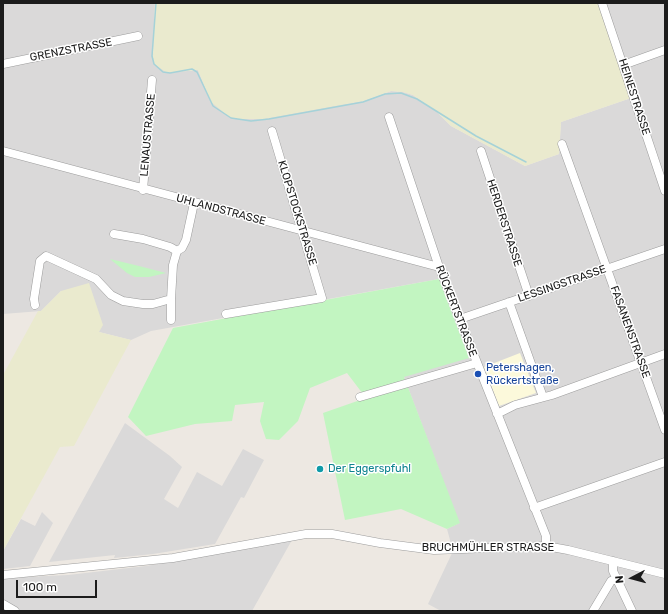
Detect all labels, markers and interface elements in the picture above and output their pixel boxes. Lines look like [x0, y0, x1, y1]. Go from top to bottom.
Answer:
street label: GRENZSTRASSE [29, 36, 113, 64]
street label: HEINESTRASSE [615, 57, 653, 137]
street label: LENAUSTRASSE [138, 93, 158, 177]
street label: KLOPSTOCKSTRASSE [275, 159, 319, 267]
street label: HERDERSTRASSE [484, 178, 524, 268]
street label: UHLANDSTRASSE [175, 192, 267, 228]
street label: RÜCKERTSTRASSE [432, 263, 480, 359]
street label: LESSINGSTRASSE [516, 263, 608, 305]
street label: FASANENSTRASSE [607, 284, 653, 380]
place label: Petershagen, Rückertstraße [486, 361, 559, 387]
marker: Petershagen, Rückertstraße [473, 369, 483, 379]
place label: Der Eggerspfuhl [328, 462, 411, 476]
marker: Der Eggerspfuhl [315, 464, 325, 474]
street label: BRUCHMÜHLER STRASSE [422, 541, 554, 555]
north arrow [612, 558, 652, 598]
scale bar [18, 572, 99, 598]
text: N [613, 575, 626, 584]
text: 100 m [23, 580, 57, 594]

